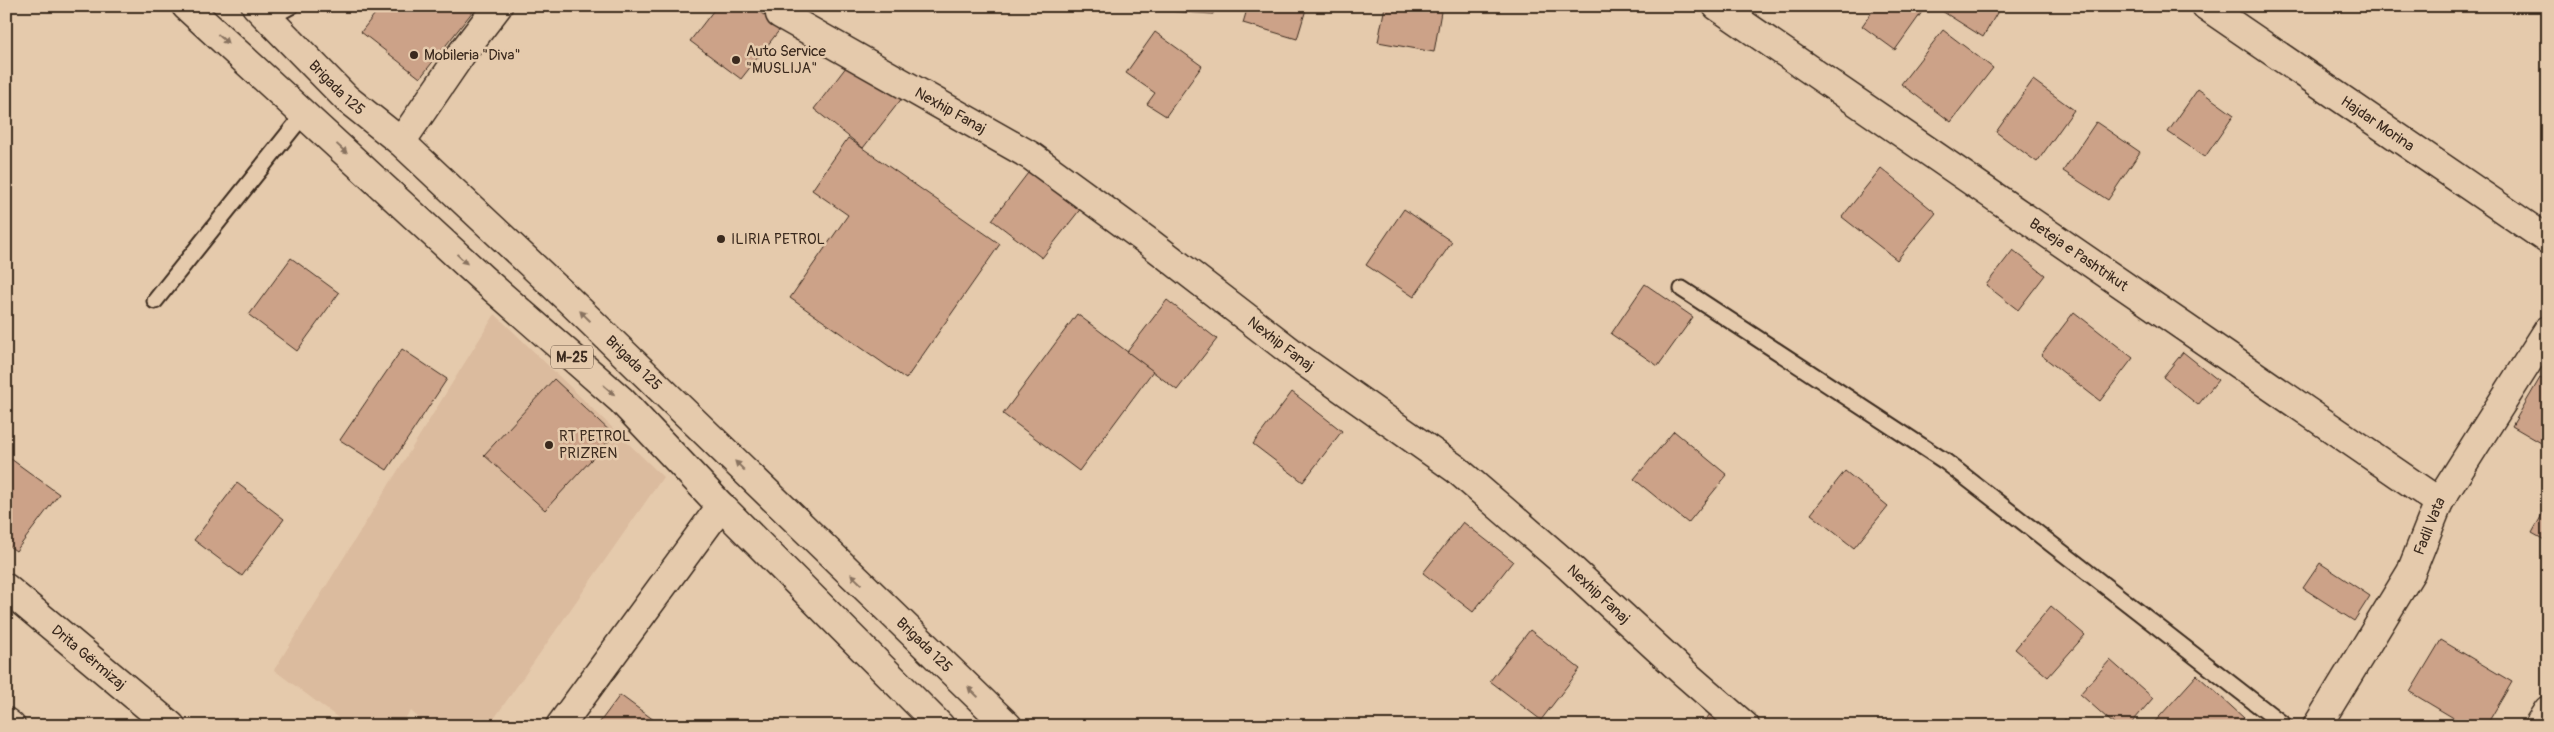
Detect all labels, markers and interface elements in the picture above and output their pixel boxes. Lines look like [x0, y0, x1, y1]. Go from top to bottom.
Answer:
one-way arrow [216, 33, 228, 45]
place label: Auto Service "MUSLIJA" [746, 42, 827, 78]
place label: Mobileria "Diva" [424, 46, 521, 65]
marker: Mobileria "Diva" [408, 49, 420, 61]
marker: Auto Service "MUSLIJA" [730, 54, 742, 66]
street label: Brigada 125 [304, 57, 369, 120]
street label: Nexhip Fanaj [911, 83, 989, 139]
street label: Hajdar Morina [2337, 92, 2418, 156]
one-way arrow [336, 143, 348, 155]
street label: Beteja e Pashtrikut [2025, 214, 2133, 296]
place label: ILIRIA PETROL [731, 230, 825, 249]
marker: ILIRIA PETROL [715, 233, 727, 245]
one-way arrow [455, 253, 467, 265]
one-way arrow [580, 310, 592, 322]
street label: Nexhip Fanaj [1243, 313, 1318, 376]
street label: Brigada 125 [601, 332, 666, 395]
road number: M-25 [551, 346, 593, 368]
one-way arrow [603, 384, 615, 396]
place label: RT PETROL PRIZREN [559, 427, 630, 463]
marker: RT PETROL PRIZREN [543, 439, 555, 451]
one-way arrow [734, 460, 746, 472]
street label: Fadil Vata [2410, 493, 2450, 558]
street label: Nexhip Fanaj [1563, 561, 1634, 628]
one-way arrow [851, 573, 863, 585]
street label: Brigada 125 [892, 614, 956, 677]
street label: Drita Gërmizaj [47, 621, 130, 694]
one-way arrow [967, 686, 979, 698]

